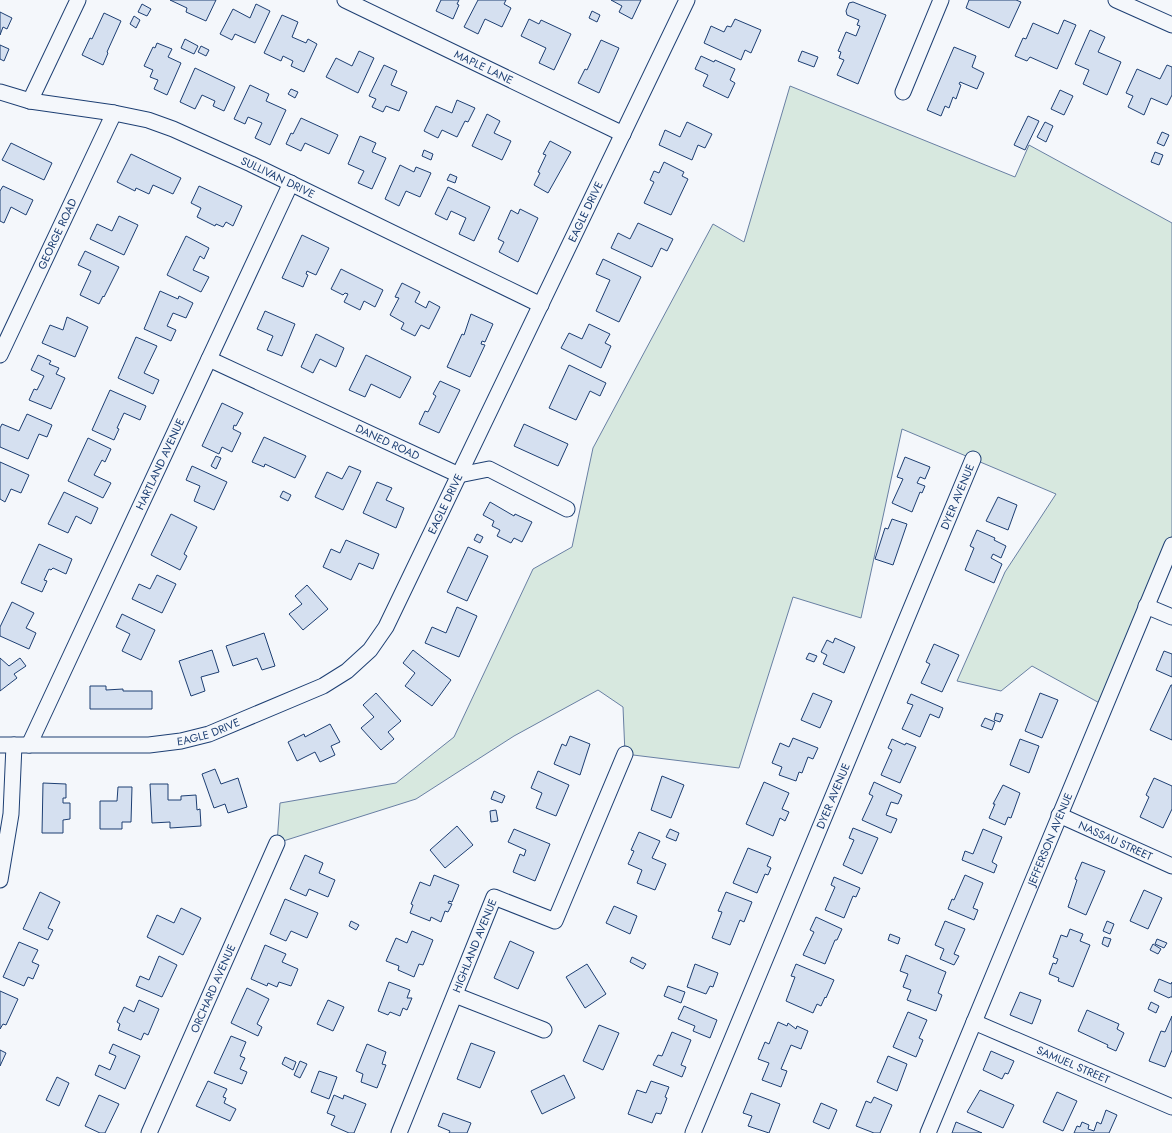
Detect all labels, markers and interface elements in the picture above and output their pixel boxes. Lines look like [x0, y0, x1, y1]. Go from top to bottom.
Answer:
street label: MAPLE LANE [452, 46, 516, 88]
street label: SULLIVAN DRIVE [238, 153, 318, 202]
street label: EAGLE DRIVE [564, 179, 607, 245]
street label: GEORGE ROAD [34, 195, 81, 272]
street label: HARTLAND AVENUE [132, 416, 188, 512]
street label: DANED ROAD [353, 420, 423, 464]
street label: DYER AVENUE [937, 461, 978, 532]
street label: EAGLE DRIVE [424, 471, 467, 537]
street label: EAGLE DRIVE [176, 714, 242, 749]
street label: DYER AVENUE [812, 761, 854, 831]
street label: JEFFERSON AVENUE [1023, 790, 1076, 890]
street label: NASSAU STREET [1076, 817, 1155, 864]
street label: HIGHLAND AVENUE [448, 896, 500, 995]
street label: ORCHARD AVENUE [186, 942, 239, 1035]
street label: SAMUEL STREET [1034, 1042, 1112, 1087]

